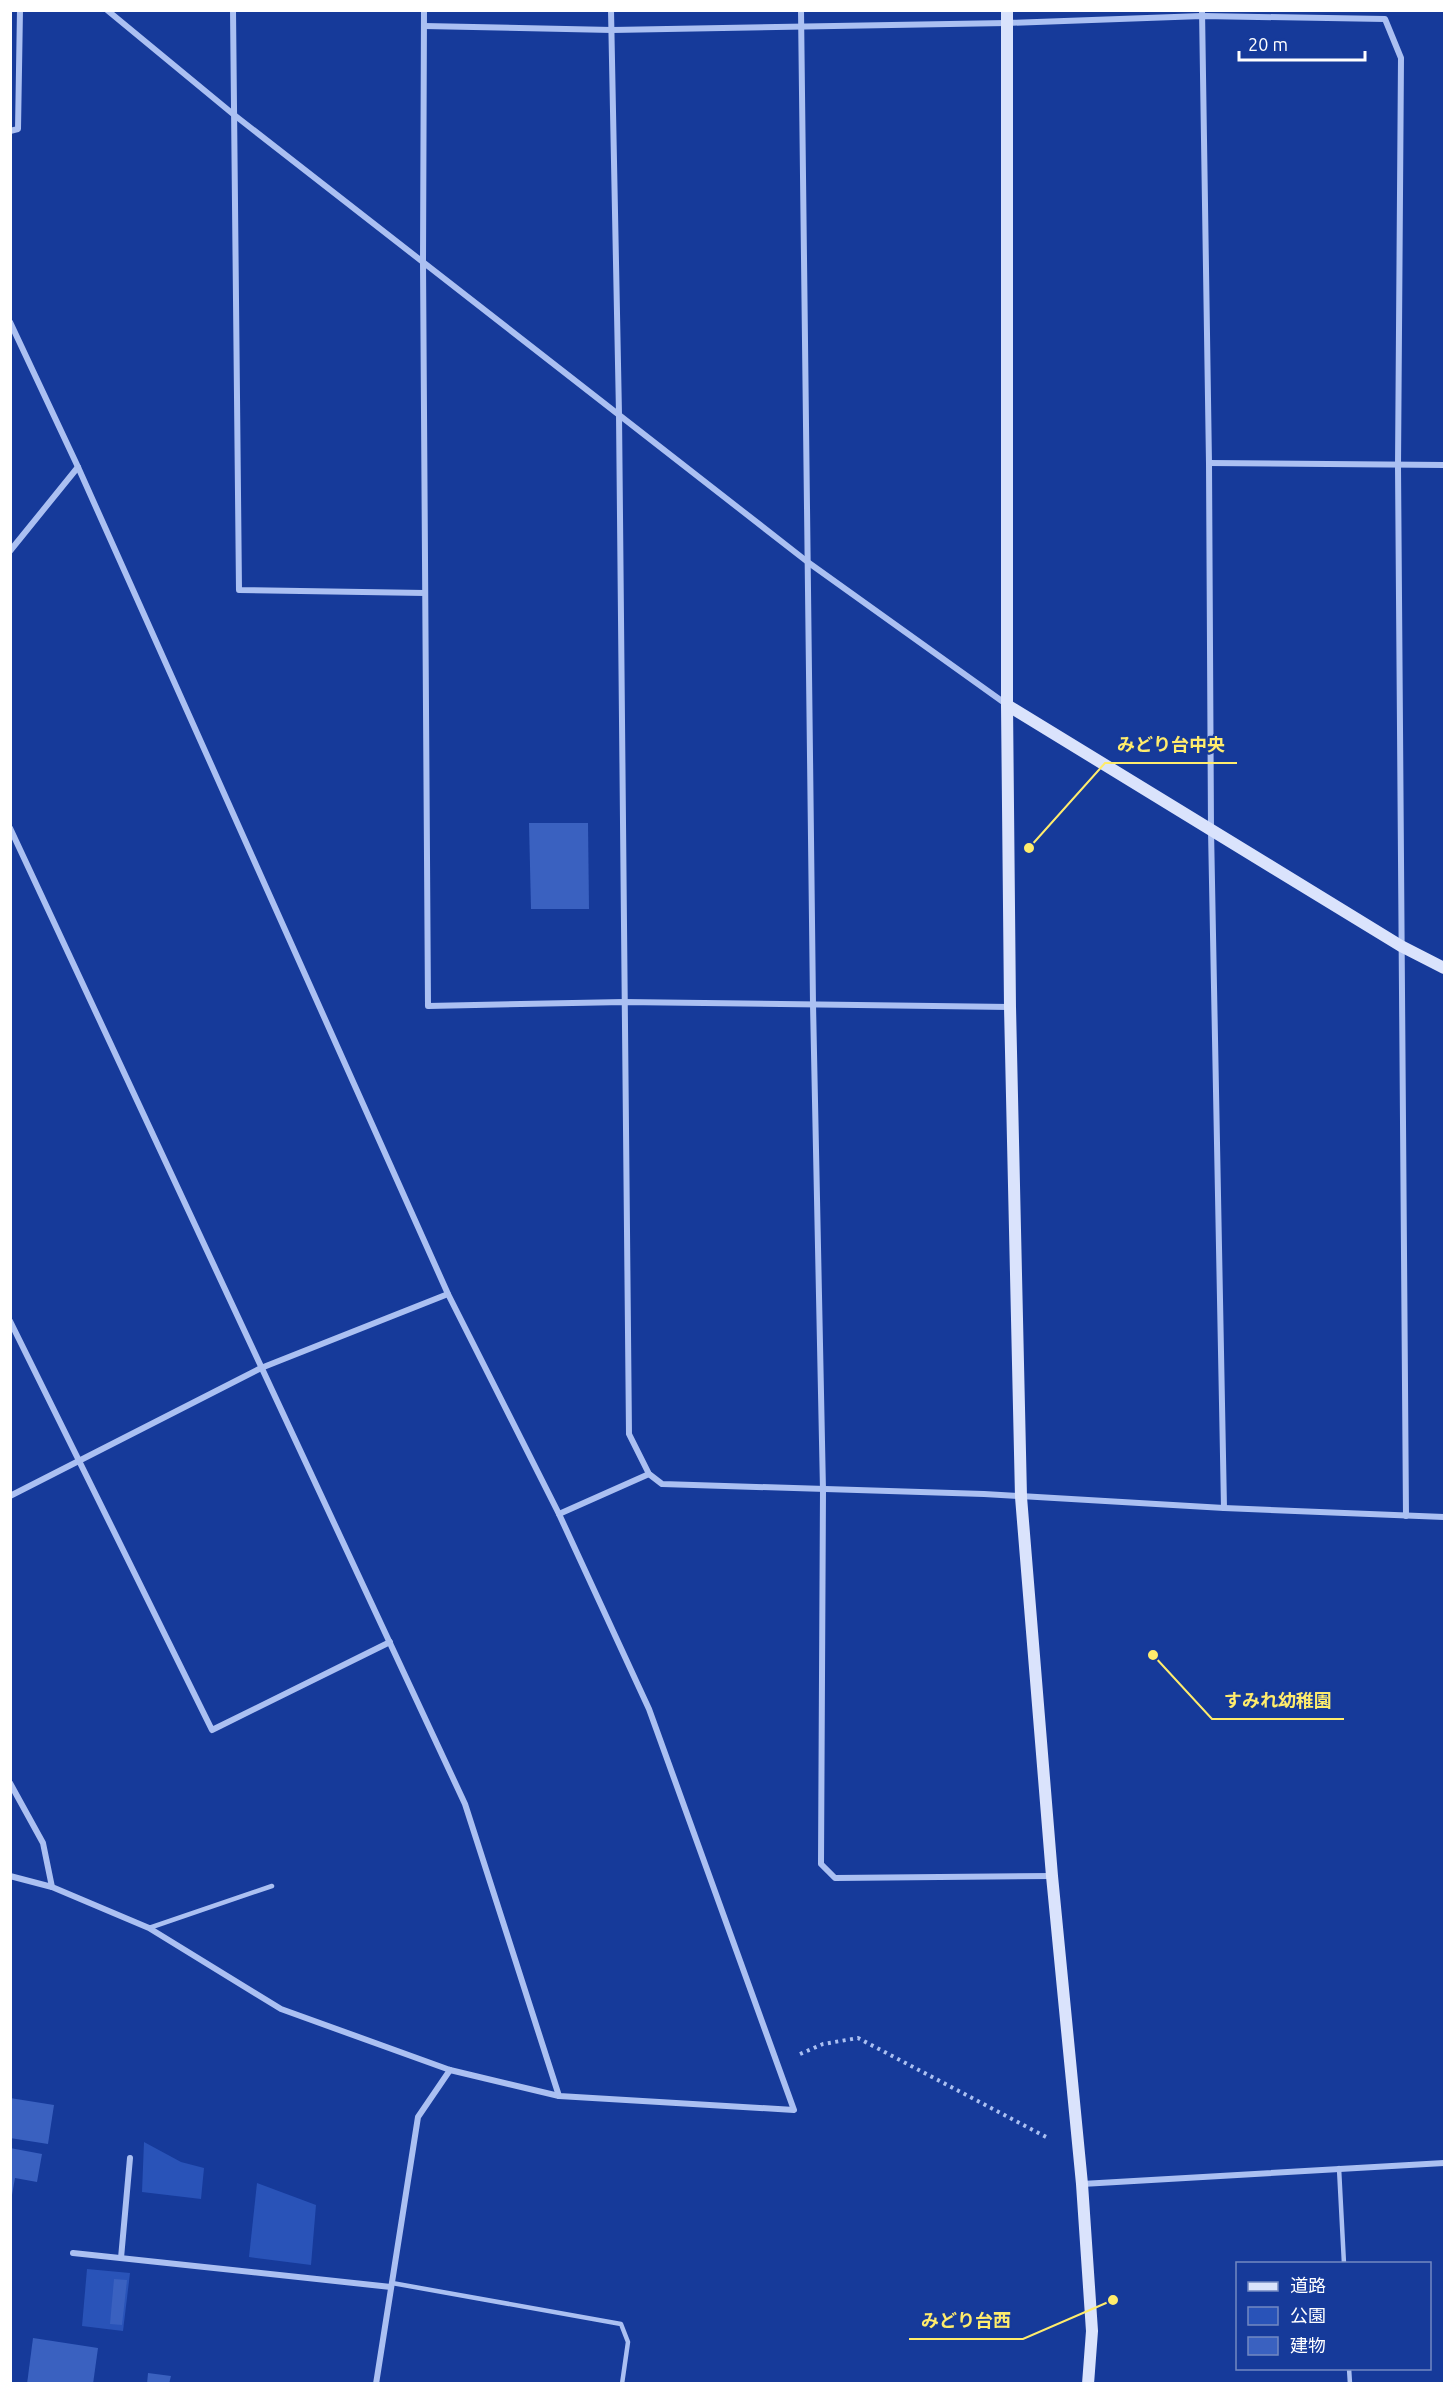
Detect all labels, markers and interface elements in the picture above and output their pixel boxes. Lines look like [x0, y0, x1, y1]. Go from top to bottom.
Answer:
scale bar [1239, 24, 1365, 62]
text: 20 m [1248, 34, 1288, 54]
callout: みどり台中央 [1105, 727, 1237, 763]
text: みどり台中央 [1117, 734, 1225, 754]
callout: すみれ幼稚園 [1212, 1683, 1344, 1719]
text: すみれ幼稚園 [1224, 1690, 1332, 1710]
legend [1236, 2262, 1431, 2370]
text: 道路 [1290, 2275, 1326, 2295]
callout: みどり台西 [909, 2303, 1023, 2339]
text: 公園 [1290, 2305, 1326, 2325]
text: みどり台西 [921, 2310, 1011, 2330]
text: 建物 [1290, 2335, 1326, 2355]

